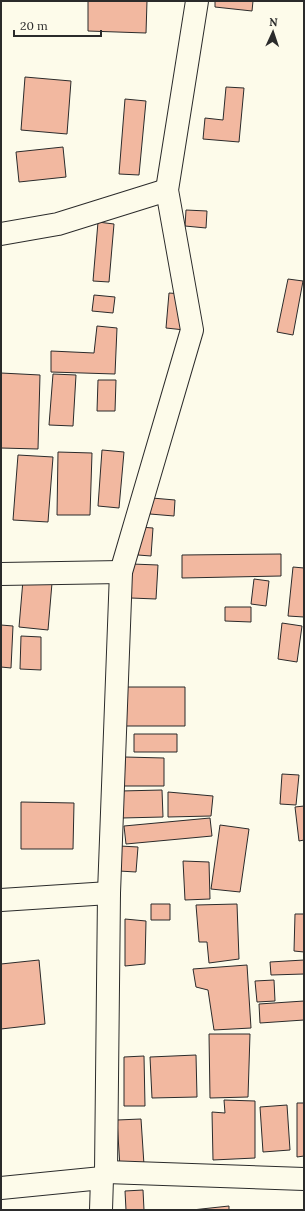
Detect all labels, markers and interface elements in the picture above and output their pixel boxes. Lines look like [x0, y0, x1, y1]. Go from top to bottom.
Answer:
scale bar [14, 12, 101, 38]
north arrow [253, 12, 293, 52]
text: N [269, 15, 279, 29]
text: 20 m [20, 18, 48, 33]

